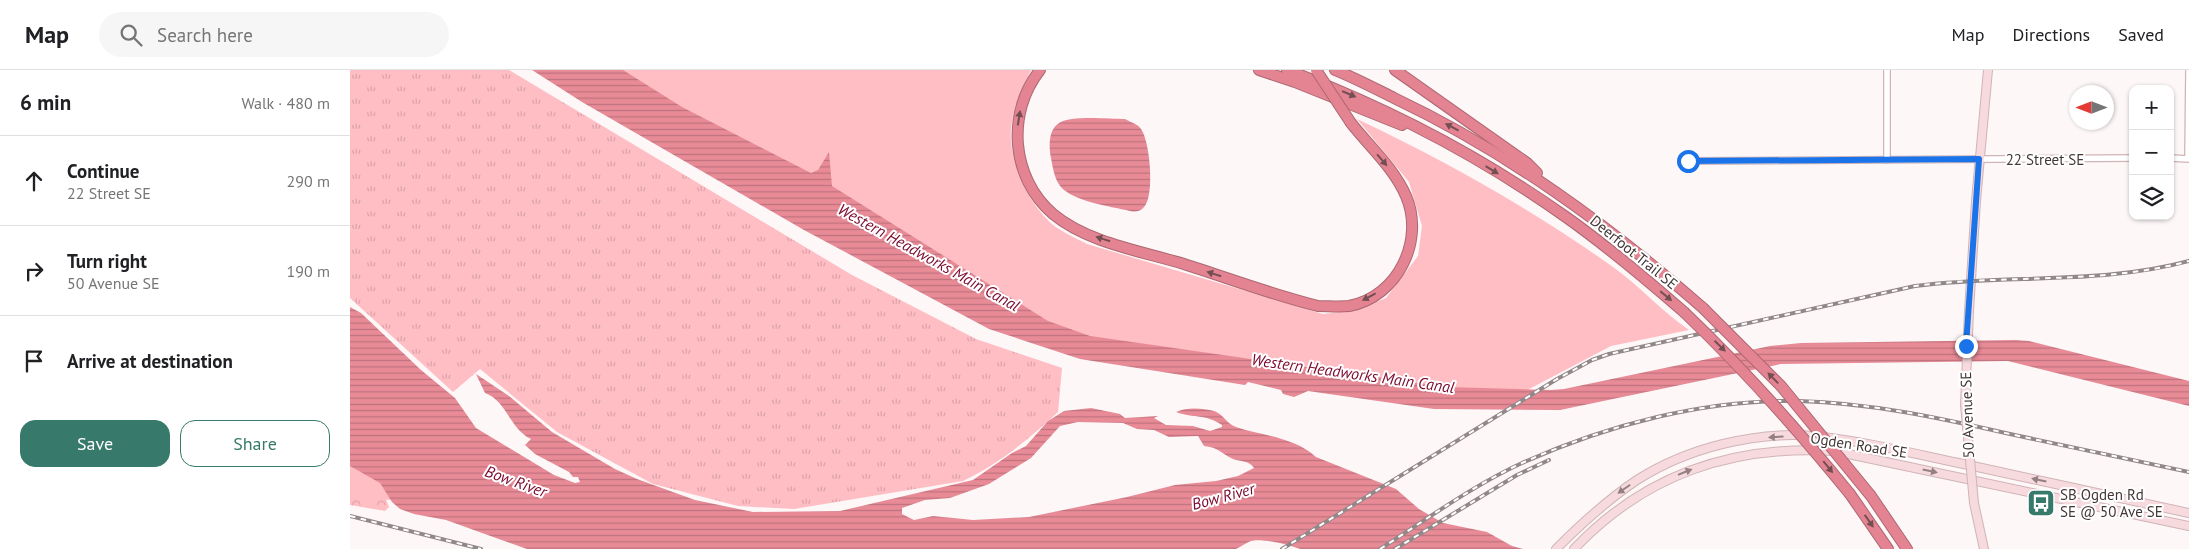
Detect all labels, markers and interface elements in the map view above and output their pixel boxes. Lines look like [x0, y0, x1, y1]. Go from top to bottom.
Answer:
search box [99, 12, 449, 57]
text: Map [25, 19, 69, 50]
icon: search [117, 21, 145, 49]
text: Search here [157, 23, 253, 47]
text: Map [1952, 23, 1984, 46]
text: Directions [2012, 23, 2090, 46]
text: Saved [2118, 23, 2164, 46]
north arrow [2069, 85, 2114, 130]
map controls [2129, 85, 2174, 220]
button: + [2129, 85, 2174, 130]
text: 6 min [20, 89, 71, 116]
one-way arrow [1342, 90, 1356, 98]
text: Walk · 480 m [241, 93, 330, 113]
one-way arrow [1015, 110, 1023, 126]
one-way arrow [1445, 123, 1459, 131]
button: − [2129, 130, 2174, 175]
route start [1677, 150, 1700, 173]
street label: 22 Street SE [2006, 150, 2084, 169]
one-way arrow [1376, 154, 1387, 166]
text: Continue [67, 159, 139, 183]
one-way arrow [1486, 166, 1499, 175]
icon: ahead [20, 167, 48, 195]
text: 290 m [287, 171, 330, 191]
button: layers [2129, 175, 2174, 220]
text: 22 Street SE [67, 183, 151, 203]
water label: Western Headworks Main Canal [835, 199, 1024, 316]
street label: Deerfoot Trail SE [1586, 211, 1682, 293]
one-way arrow [1095, 235, 1110, 243]
text: Turn right [67, 249, 147, 273]
icon: right [20, 257, 48, 285]
text: 190 m [287, 261, 330, 281]
one-way arrow [1206, 269, 1221, 277]
text: 50 Avenue SE [67, 273, 160, 293]
one-way arrow [1659, 291, 1672, 302]
one-way arrow [1362, 293, 1377, 301]
route end [1955, 335, 1978, 358]
one-way arrow [1713, 340, 1725, 352]
icon: arrive [20, 347, 48, 375]
text: Arrive at destination [67, 349, 233, 373]
water label: Western Headworks Main Canal [1250, 349, 1456, 397]
street label: 50 Avenue SE [1956, 371, 1978, 459]
one-way arrow [1767, 372, 1779, 384]
button: Save [20, 420, 170, 467]
button: Share [180, 420, 330, 467]
street label: Ogden Road SE [1809, 428, 1909, 462]
one-way arrow [1767, 433, 1783, 441]
one-way arrow [1822, 460, 1833, 473]
water label: Bow River [482, 461, 551, 502]
one-way arrow [1678, 467, 1692, 475]
one-way arrow [1923, 467, 1938, 475]
one-way arrow [2030, 476, 2046, 484]
water label: Bow River [1189, 478, 1258, 514]
one-way arrow [1617, 484, 1631, 494]
place label: SB Ogden Rd SE @ 50 Ave SE [2060, 485, 2163, 521]
bus stop icon: SB Ogden Rd SE @ 50 Ave SE [2026, 488, 2056, 518]
one-way arrow [1864, 514, 1874, 528]

